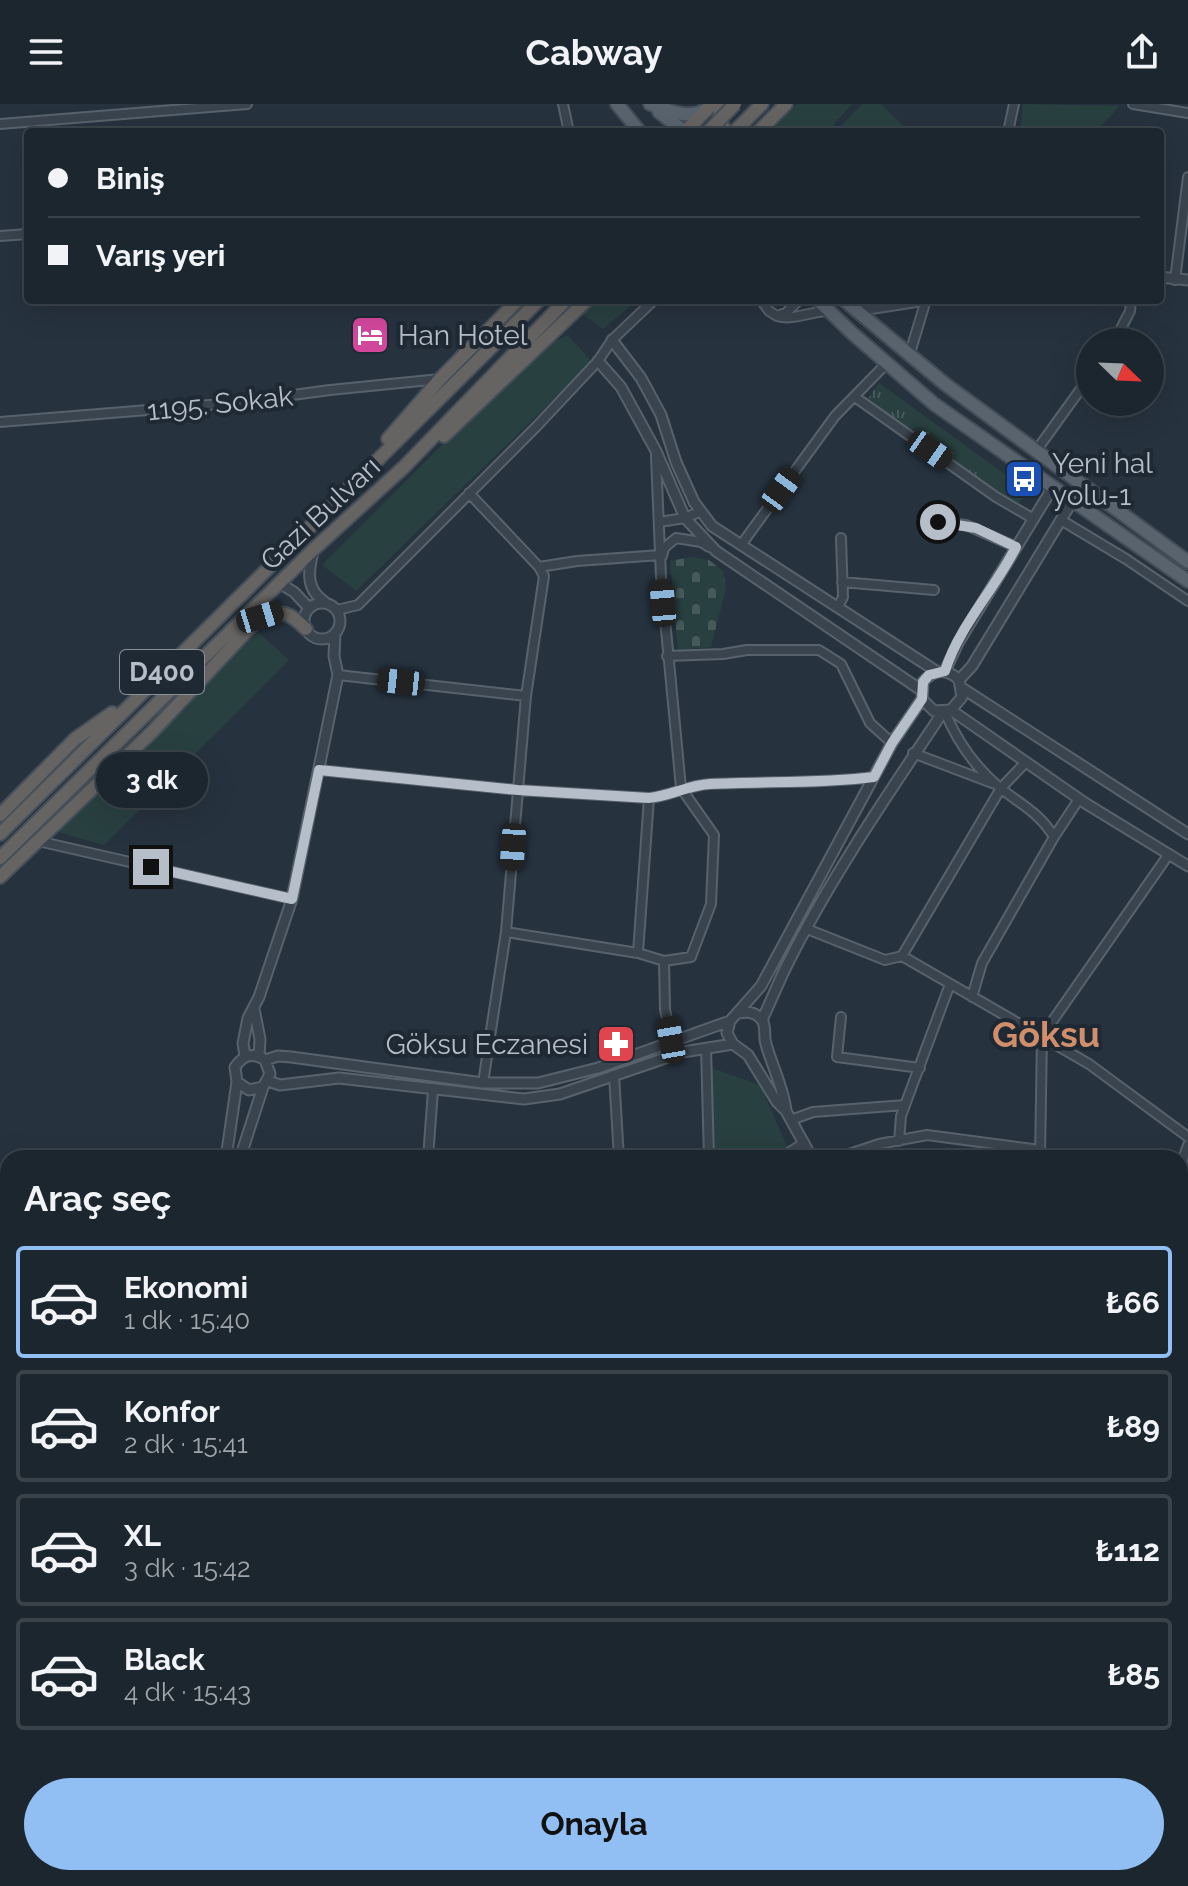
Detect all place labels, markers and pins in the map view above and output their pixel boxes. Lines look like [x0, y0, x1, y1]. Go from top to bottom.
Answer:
hotel icon: Han Hotel [349, 314, 391, 356]
place label: Han Hotel [398, 319, 528, 352]
place label: Yeni hal yolu-1 [1052, 447, 1153, 512]
bus stop icon: Yeni hal yolu-1 [1003, 458, 1045, 500]
pharmacy icon: Göksu Eczanesi [595, 1023, 637, 1065]
place label: Göksu Eczanesi [386, 1028, 588, 1061]

